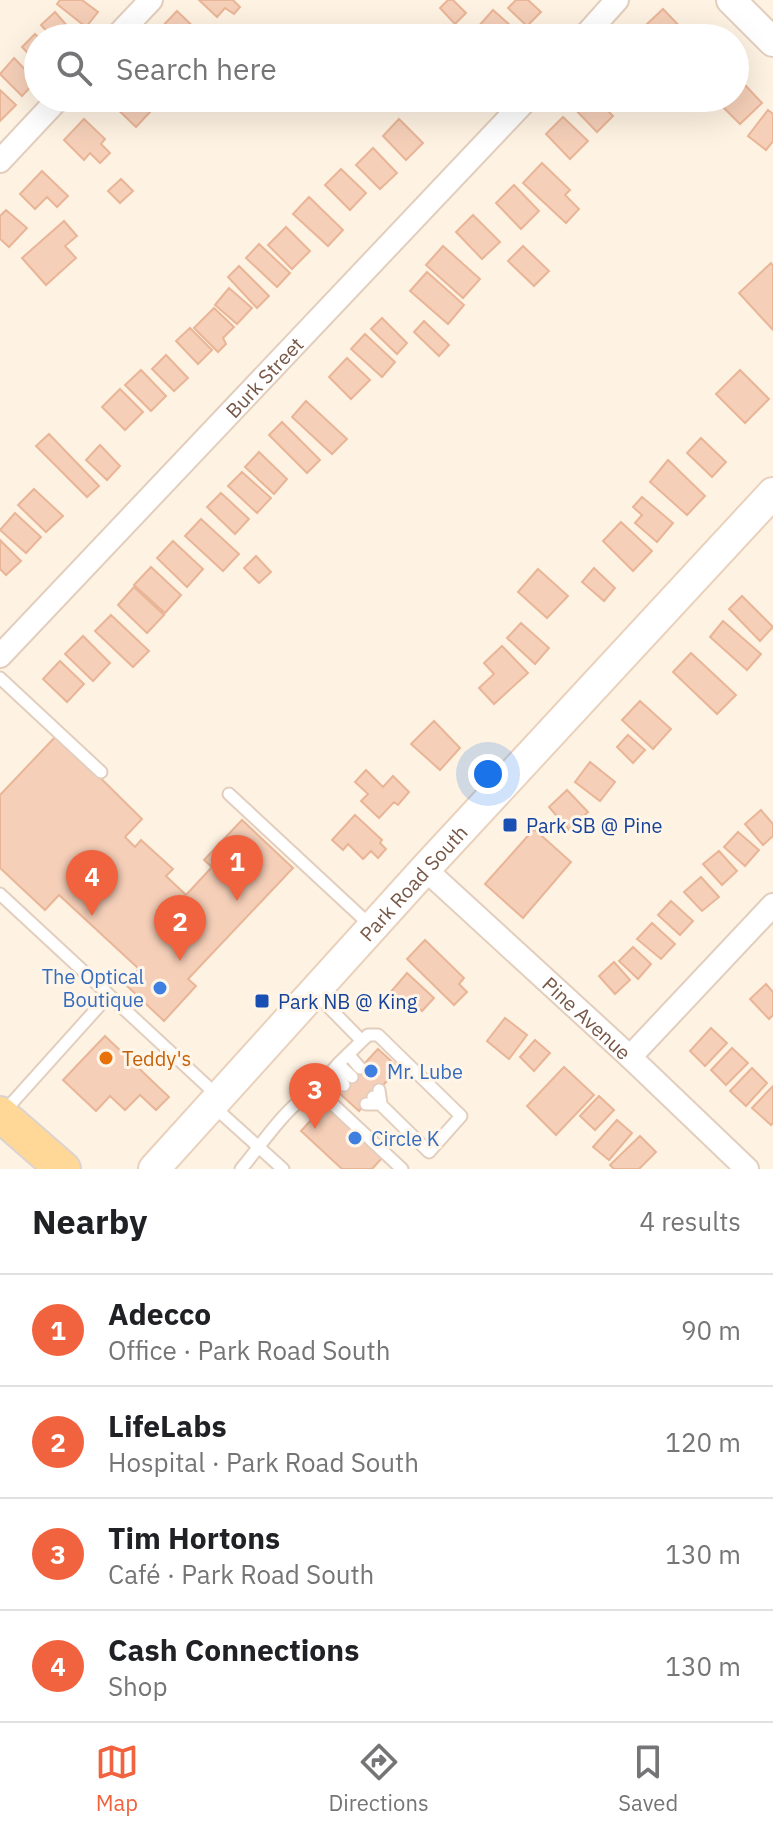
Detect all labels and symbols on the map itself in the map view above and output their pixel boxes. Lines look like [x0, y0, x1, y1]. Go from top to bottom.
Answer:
street label: Burk Street [219, 331, 309, 423]
your location [468, 754, 508, 794]
place label: Park SB @ Pine [526, 812, 663, 839]
marker: Park SB @ Pine [501, 816, 519, 834]
street label: Park Road South [353, 819, 473, 947]
pin: 1 [211, 835, 263, 901]
pin: 4 [66, 850, 118, 916]
pin: 2 [154, 895, 206, 961]
place label: The Optical Boutique [42, 963, 144, 1013]
street label: Pine Avenue [537, 970, 637, 1065]
marker: The Optical Boutique [151, 979, 169, 997]
place label: Park NB @ King [278, 988, 418, 1015]
marker: Park NB @ King [253, 992, 271, 1010]
place label: Teddy's [122, 1045, 191, 1072]
marker: Teddy's [97, 1049, 115, 1067]
place label: Mr. Lube [387, 1058, 463, 1085]
marker: Mr. Lube [362, 1062, 380, 1080]
pin: 3 [289, 1063, 341, 1129]
place label: Circle K [371, 1125, 440, 1152]
marker: Circle K [346, 1129, 364, 1147]

